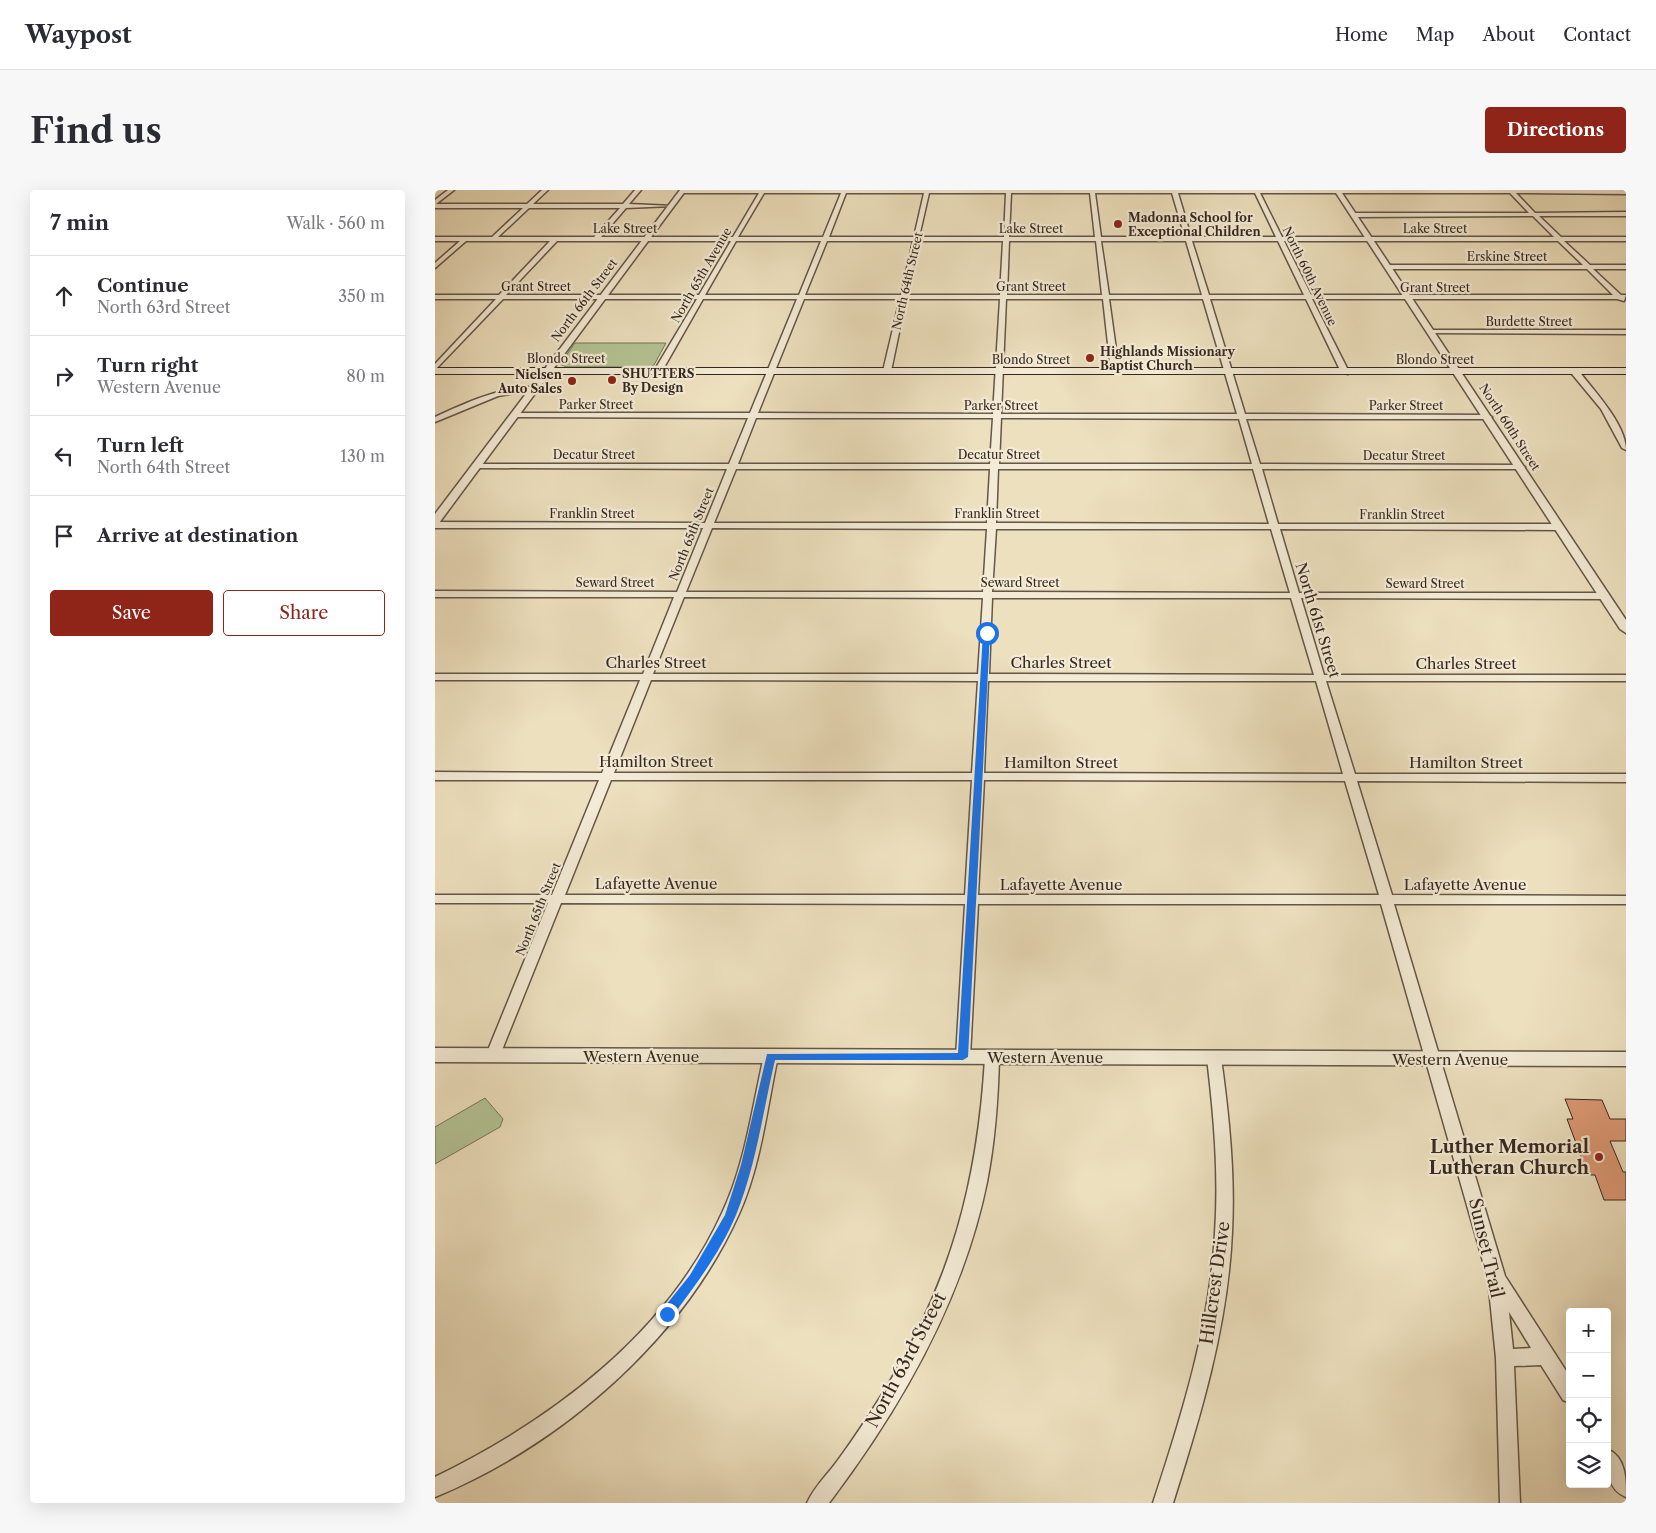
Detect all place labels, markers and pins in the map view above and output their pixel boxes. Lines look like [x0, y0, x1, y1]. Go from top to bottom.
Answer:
place label: Madonna School for Exceptional Children [1128, 210, 1261, 239]
marker: Madonna School for Exceptional Children [1112, 218, 1124, 230]
place label: Highlands Missionary Baptist Church [1100, 344, 1235, 373]
marker: Highlands Missionary Baptist Church [1084, 352, 1096, 364]
place label: SHUTTERS By Design [622, 366, 695, 395]
place label: Nielsen Auto Sales [497, 367, 563, 396]
marker: SHUTTERS By Design [606, 374, 618, 386]
marker: Nielsen Auto Sales [566, 375, 578, 387]
place label: Luther Memorial Lutheran Church [1429, 1136, 1590, 1179]
marker: Luther Memorial Lutheran Church [1593, 1151, 1605, 1163]

